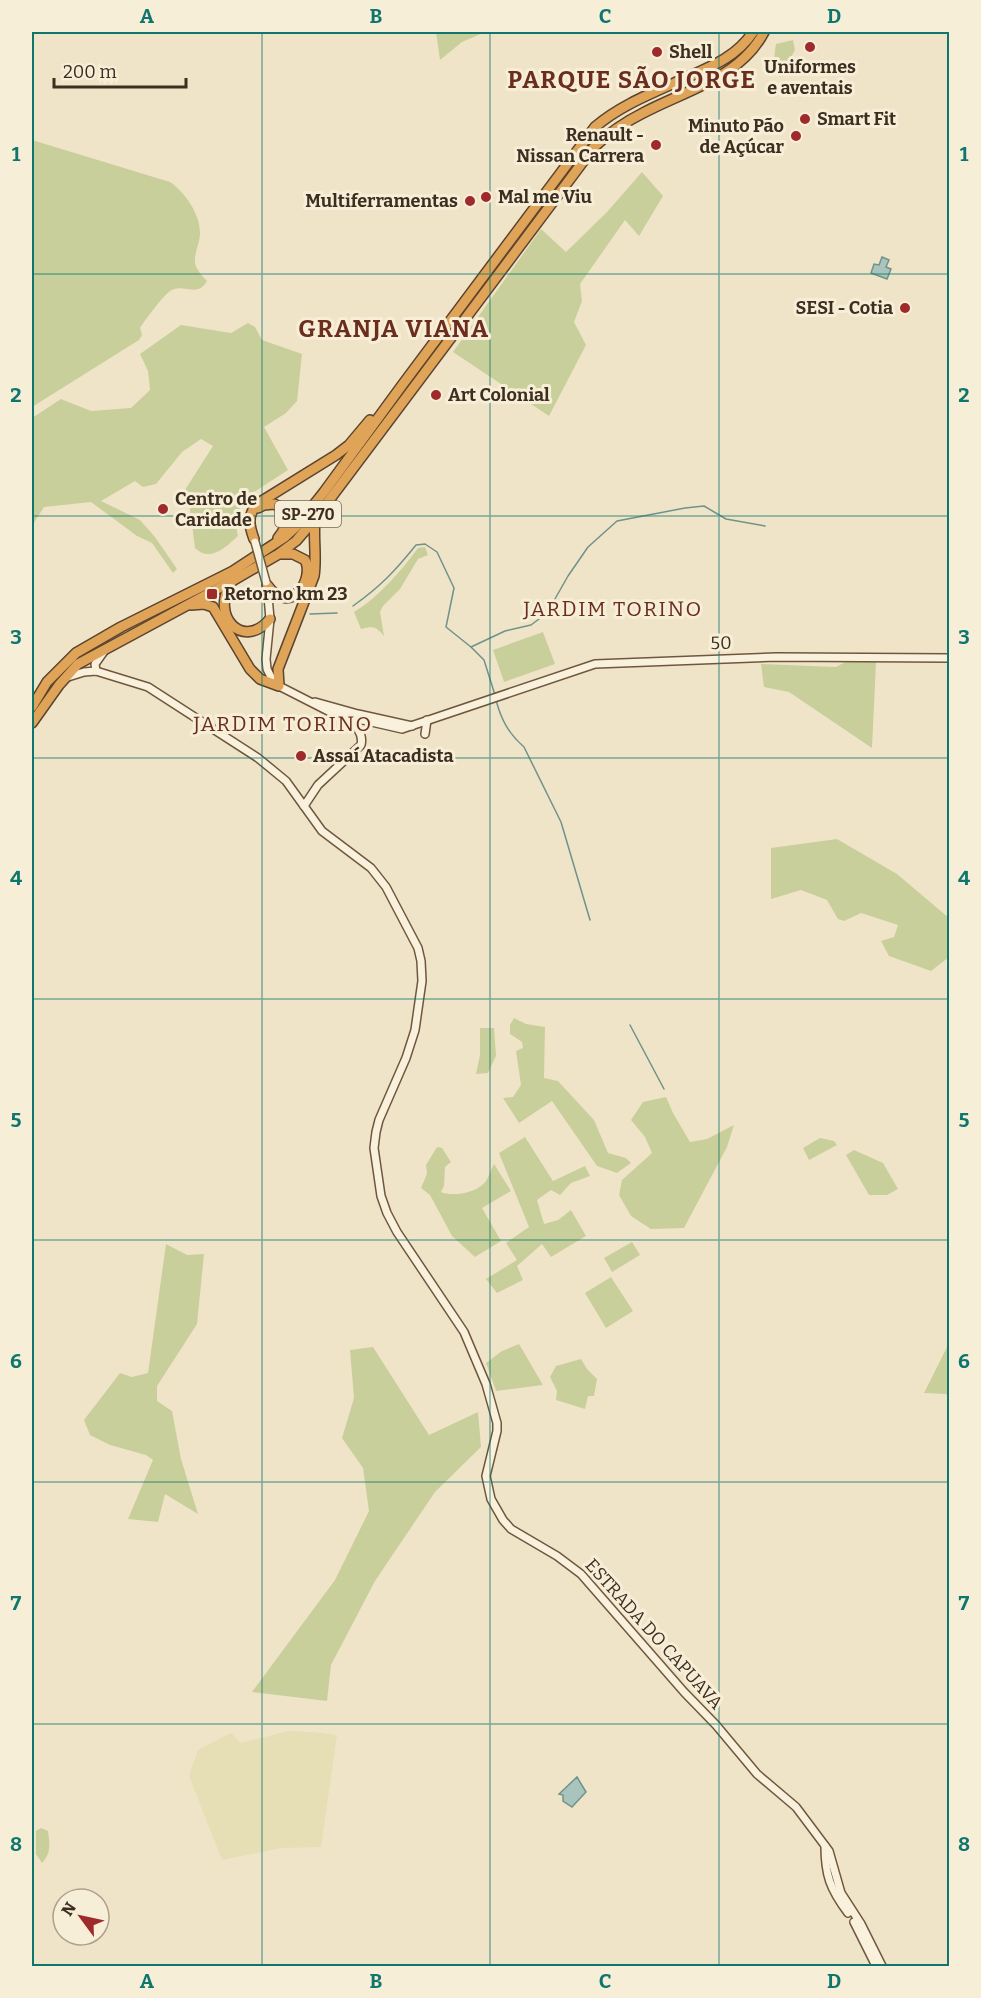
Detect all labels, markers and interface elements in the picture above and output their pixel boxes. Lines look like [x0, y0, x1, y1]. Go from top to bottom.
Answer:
text: A [140, 4, 155, 28]
text: B [370, 4, 383, 28]
text: C [599, 4, 611, 28]
text: D [827, 4, 841, 28]
marker: Uniformes e aventais [803, 40, 817, 54]
place label: Shell [669, 41, 713, 63]
marker: Shell [650, 45, 664, 59]
scale bar [54, 51, 186, 89]
place label: Uniformes e aventais [764, 56, 856, 99]
text: 200 m [63, 61, 117, 83]
district label: PARQUE SÃO JORGE [507, 65, 757, 94]
place label: Smart Fit [817, 108, 896, 130]
marker: Smart Fit [798, 112, 812, 126]
place label: Minuto Pão de Açúcar [688, 115, 785, 158]
place label: Renault - Nissan Carrera [516, 124, 644, 167]
marker: Minuto Pão de Açúcar [789, 129, 803, 143]
marker: Renault - Nissan Carrera [649, 138, 663, 152]
text: 1 [12, 142, 21, 166]
text: 1 [960, 142, 969, 166]
place label: Mal me Viu [498, 186, 593, 208]
place label: Multiferramentas [305, 190, 458, 212]
marker: Mal me Viu [479, 190, 493, 204]
marker: Multiferramentas [463, 194, 477, 208]
place label: SESI - Cotia [796, 297, 893, 319]
marker: SESI - Cotia [898, 301, 912, 315]
district label: GRANJA VIANA [298, 315, 490, 343]
text: 2 [10, 383, 22, 407]
text: 2 [958, 383, 970, 407]
place label: Art Colonial [448, 384, 550, 406]
marker: Art Colonial [429, 388, 443, 402]
place label: Centro de Caridade [175, 488, 257, 531]
road number: SP-270 [275, 501, 341, 527]
marker: Centro de Caridade [156, 502, 170, 516]
place label: Retorno km 23 [224, 583, 348, 605]
marker: Retorno km 23 [205, 587, 219, 601]
district label: JARDIM TORINO [522, 596, 703, 622]
text: 3 [10, 625, 22, 649]
text: 3 [958, 625, 970, 649]
street label: 50 [710, 632, 732, 654]
district label: JARDIM TORINO [192, 711, 373, 737]
place label: Assaí Atacadista [313, 745, 454, 767]
marker: Assaí Atacadista [294, 749, 308, 763]
text: 4 [10, 866, 22, 890]
text: 4 [958, 866, 970, 890]
text: 5 [11, 1108, 22, 1132]
text: 5 [959, 1108, 970, 1132]
text: 6 [10, 1349, 22, 1373]
text: 6 [958, 1349, 970, 1373]
street label: ESTRADA DO CAPUAVA [581, 1554, 728, 1714]
text: 7 [11, 1591, 22, 1615]
text: 7 [959, 1591, 970, 1615]
text: 8 [10, 1832, 22, 1856]
text: 8 [958, 1832, 970, 1856]
north arrow [51, 1887, 111, 1947]
text: N [58, 1899, 80, 1919]
text: A [140, 1969, 155, 1993]
text: B [370, 1969, 383, 1993]
text: C [599, 1969, 611, 1993]
text: D [827, 1969, 841, 1993]

